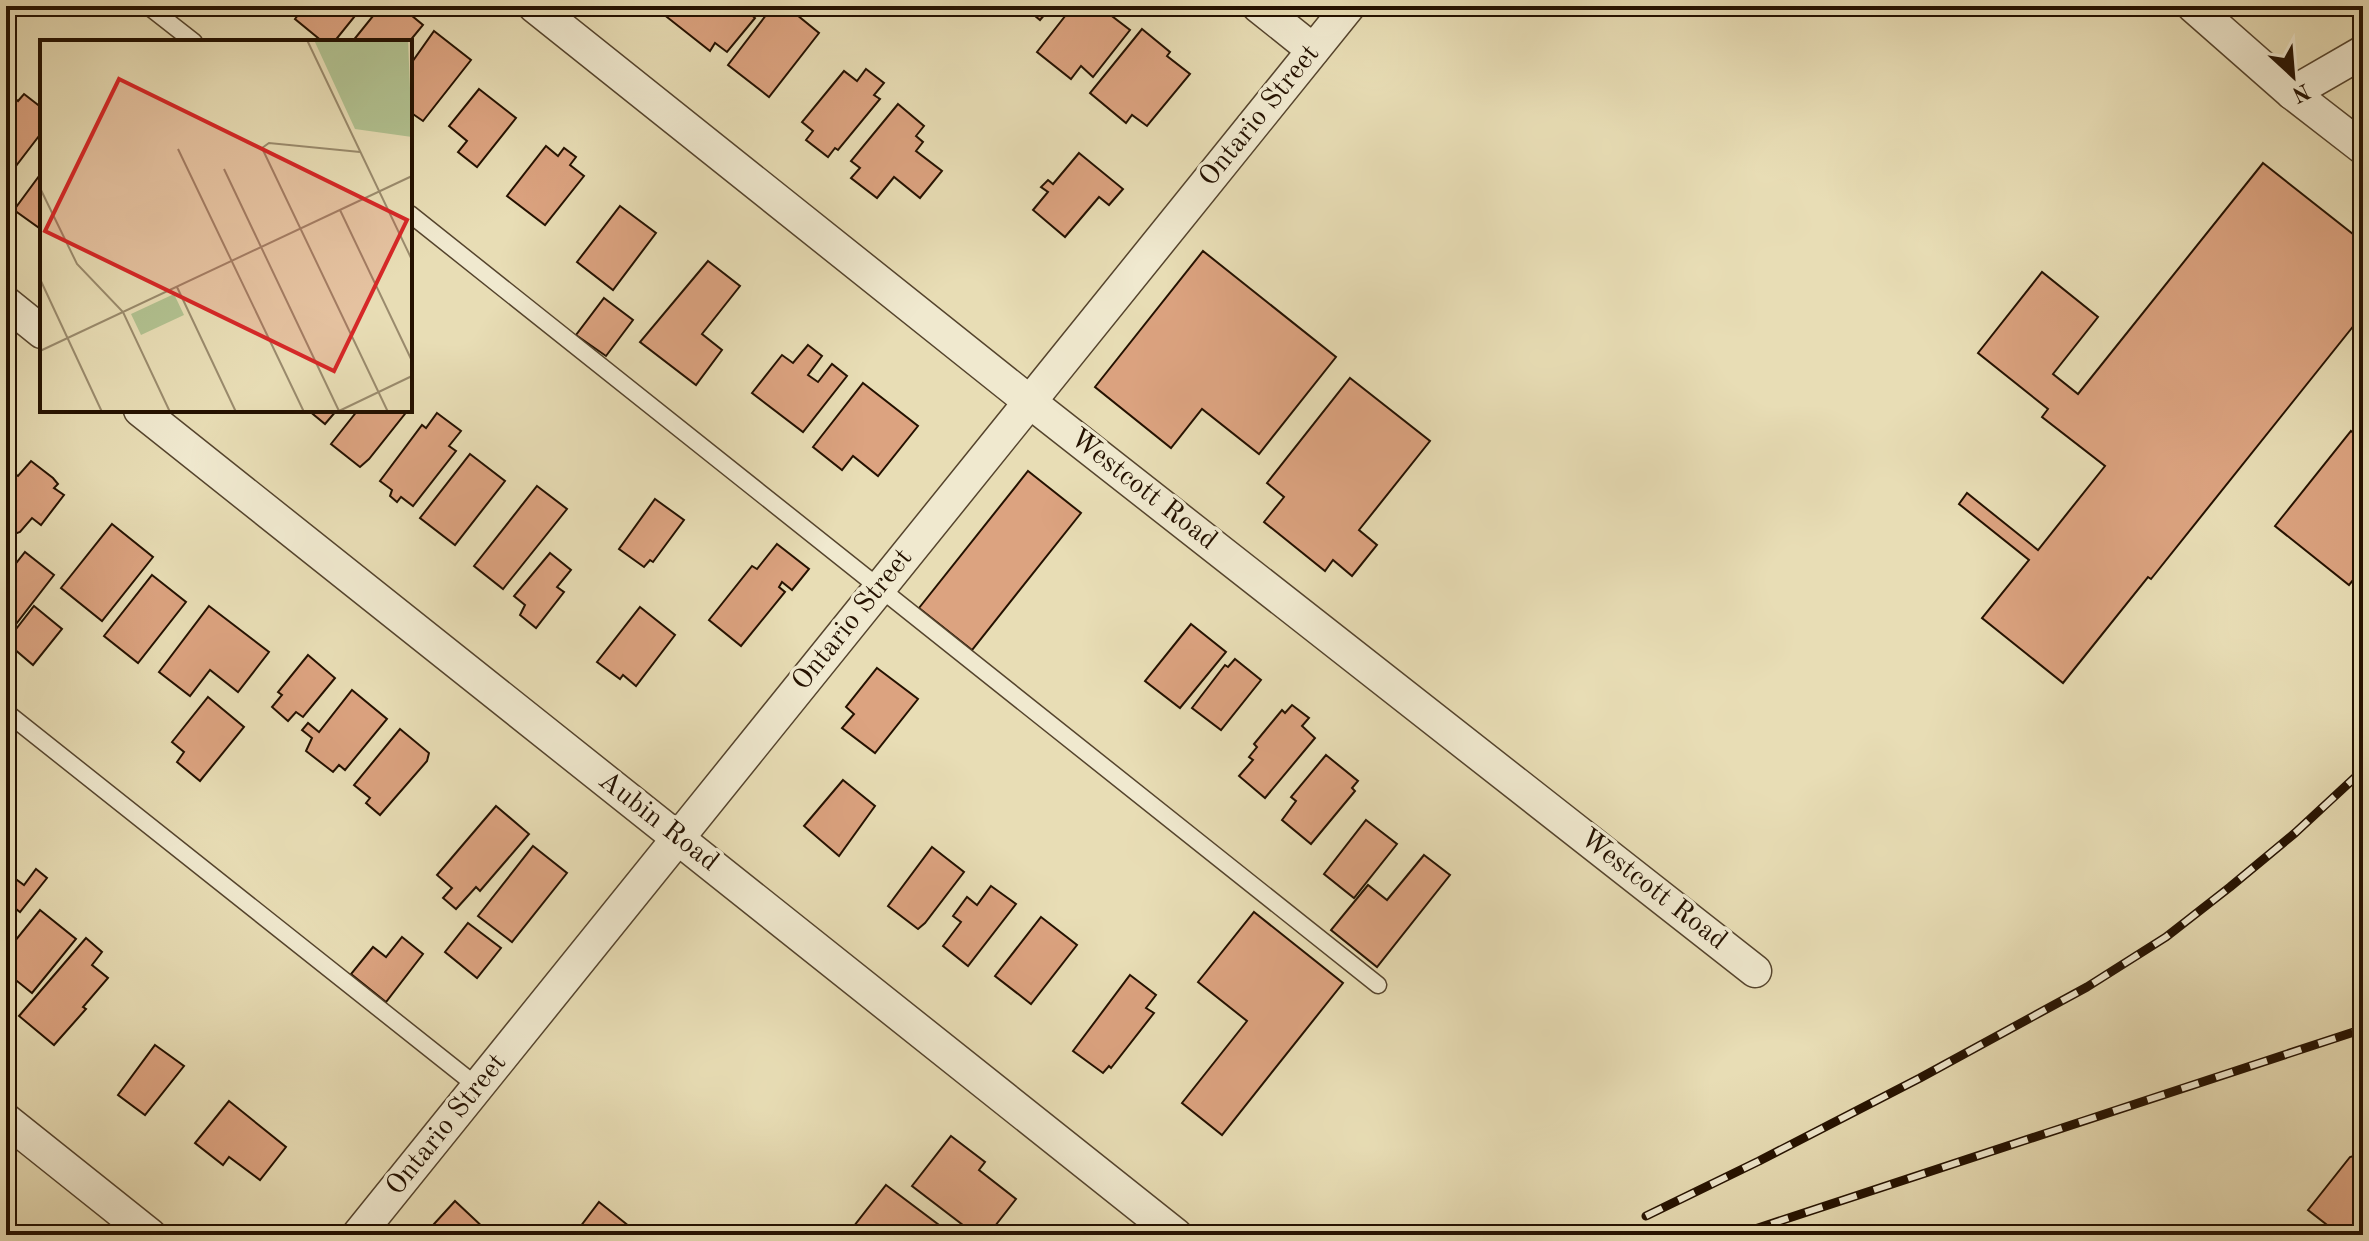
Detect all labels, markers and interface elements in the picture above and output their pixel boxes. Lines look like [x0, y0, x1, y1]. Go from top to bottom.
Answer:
north arrow [2253, 36, 2333, 116]
inset map [40, 40, 412, 412]
street label: Ontario Street [1195, 40, 1325, 192]
text: N [2288, 79, 2313, 106]
street label: Westcott Road [1064, 424, 1222, 556]
street label: Ontario Street [788, 544, 918, 696]
street label: Aubin Road [593, 767, 723, 877]
street label: Westcott Road [1574, 824, 1732, 956]
street label: Ontario Street [382, 1049, 512, 1201]

